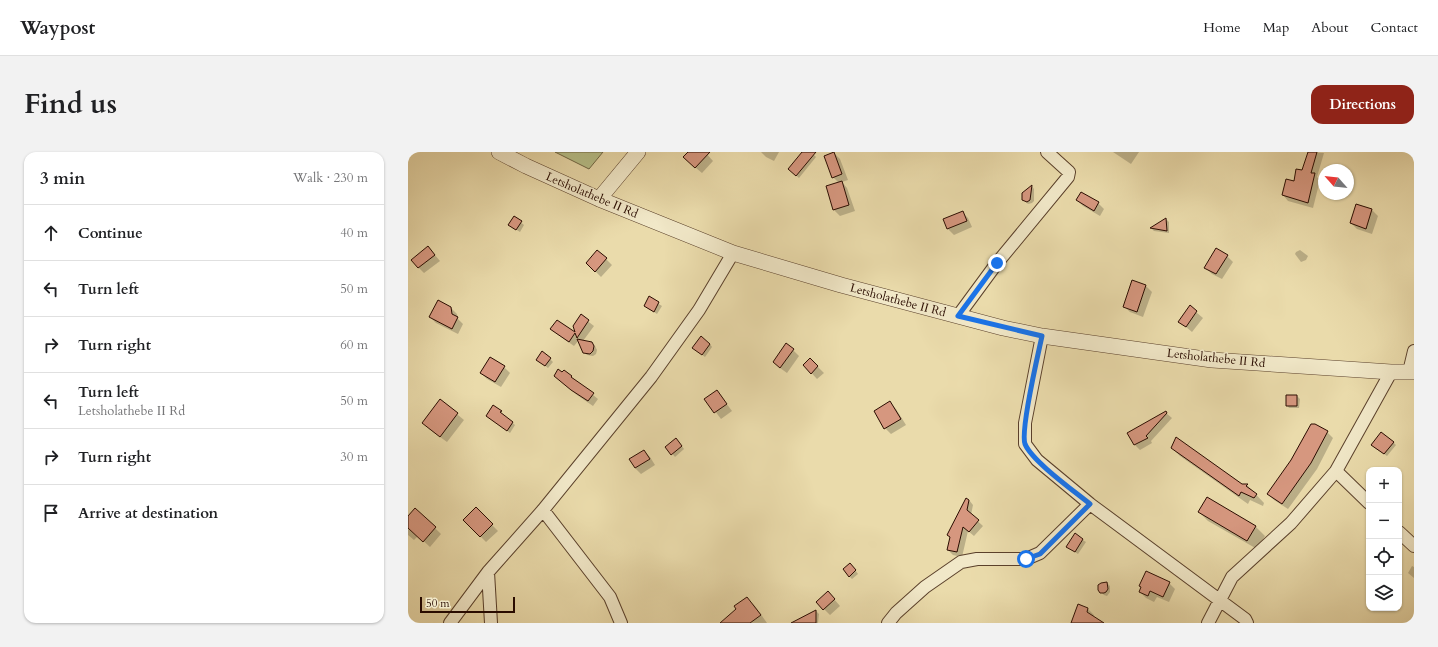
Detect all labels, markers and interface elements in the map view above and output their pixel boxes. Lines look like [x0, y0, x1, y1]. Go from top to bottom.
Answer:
text: Waypost [20, 15, 95, 41]
text: Home [1203, 18, 1241, 37]
text: Map [1263, 18, 1289, 37]
text: About [1311, 18, 1348, 37]
text: Contact [1370, 18, 1418, 37]
text: Find us [24, 85, 117, 123]
button: Directions [1311, 85, 1414, 124]
north arrow [1318, 164, 1354, 200]
text: 3 min [40, 167, 85, 190]
street label: Letsholathebe II Rd [543, 168, 641, 222]
text: Walk · 230 m [293, 169, 368, 187]
icon: ahead [40, 222, 62, 244]
text: Continue [78, 223, 143, 243]
text: 40 m [340, 224, 368, 242]
route end [988, 254, 1006, 272]
icon: left [40, 278, 62, 300]
text: Turn left [78, 279, 139, 299]
street label: Letsholathebe II Rd [848, 279, 948, 321]
text: 50 m [340, 280, 368, 298]
icon: right [40, 334, 62, 356]
text: Turn right [78, 335, 151, 355]
text: 60 m [340, 336, 368, 354]
street label: Letsholathebe II Rd [1166, 345, 1267, 371]
text: Turn left [78, 382, 139, 402]
icon: left [40, 390, 62, 412]
text: 50 m [340, 392, 368, 410]
text: Letsholathebe II Rd [78, 402, 185, 420]
icon: right [40, 446, 62, 468]
text: Turn right [78, 447, 151, 467]
text: 30 m [340, 448, 368, 466]
map controls [1366, 467, 1402, 611]
button: + [1366, 467, 1402, 503]
icon: arrive [40, 502, 62, 524]
text: Arrive at destination [78, 503, 218, 523]
button: − [1366, 503, 1402, 539]
button: locate [1366, 539, 1402, 575]
route start [1017, 550, 1035, 568]
button: layers [1366, 575, 1402, 611]
scale bar [420, 595, 515, 614]
text: 50 m [426, 596, 450, 611]

